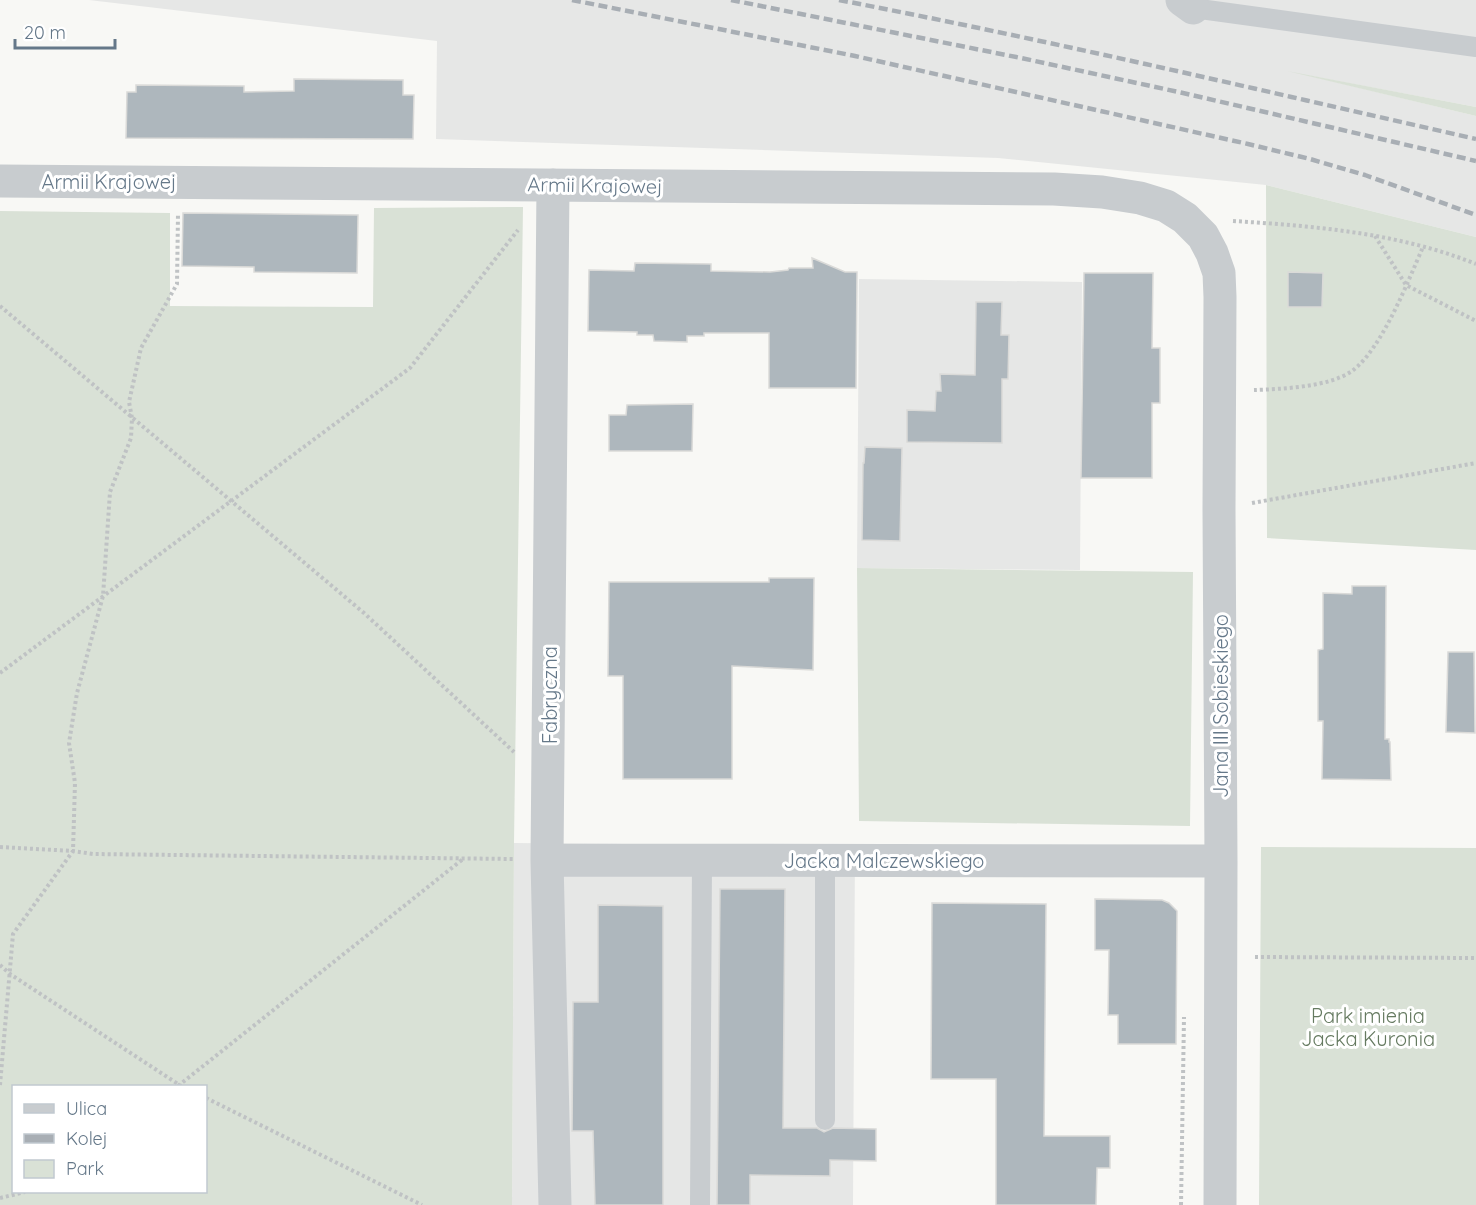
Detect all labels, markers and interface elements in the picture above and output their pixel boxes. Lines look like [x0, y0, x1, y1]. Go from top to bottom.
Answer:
scale bar [15, 12, 116, 50]
text: 20 m [24, 21, 66, 44]
street label: Armii Krajowej [41, 169, 177, 194]
street label: Armii Krajowej [527, 171, 663, 199]
street label: Jana III Sobieskiego [1208, 614, 1233, 798]
street label: Fabryczna [537, 646, 562, 744]
street label: Jacka Malczewskiego [784, 848, 984, 873]
park label: Park imienia Jacka Kuronia [1301, 1003, 1435, 1051]
legend [12, 1085, 207, 1193]
text: Ulica [66, 1097, 107, 1120]
text: Kolej [66, 1127, 108, 1150]
text: Park [66, 1157, 104, 1180]

